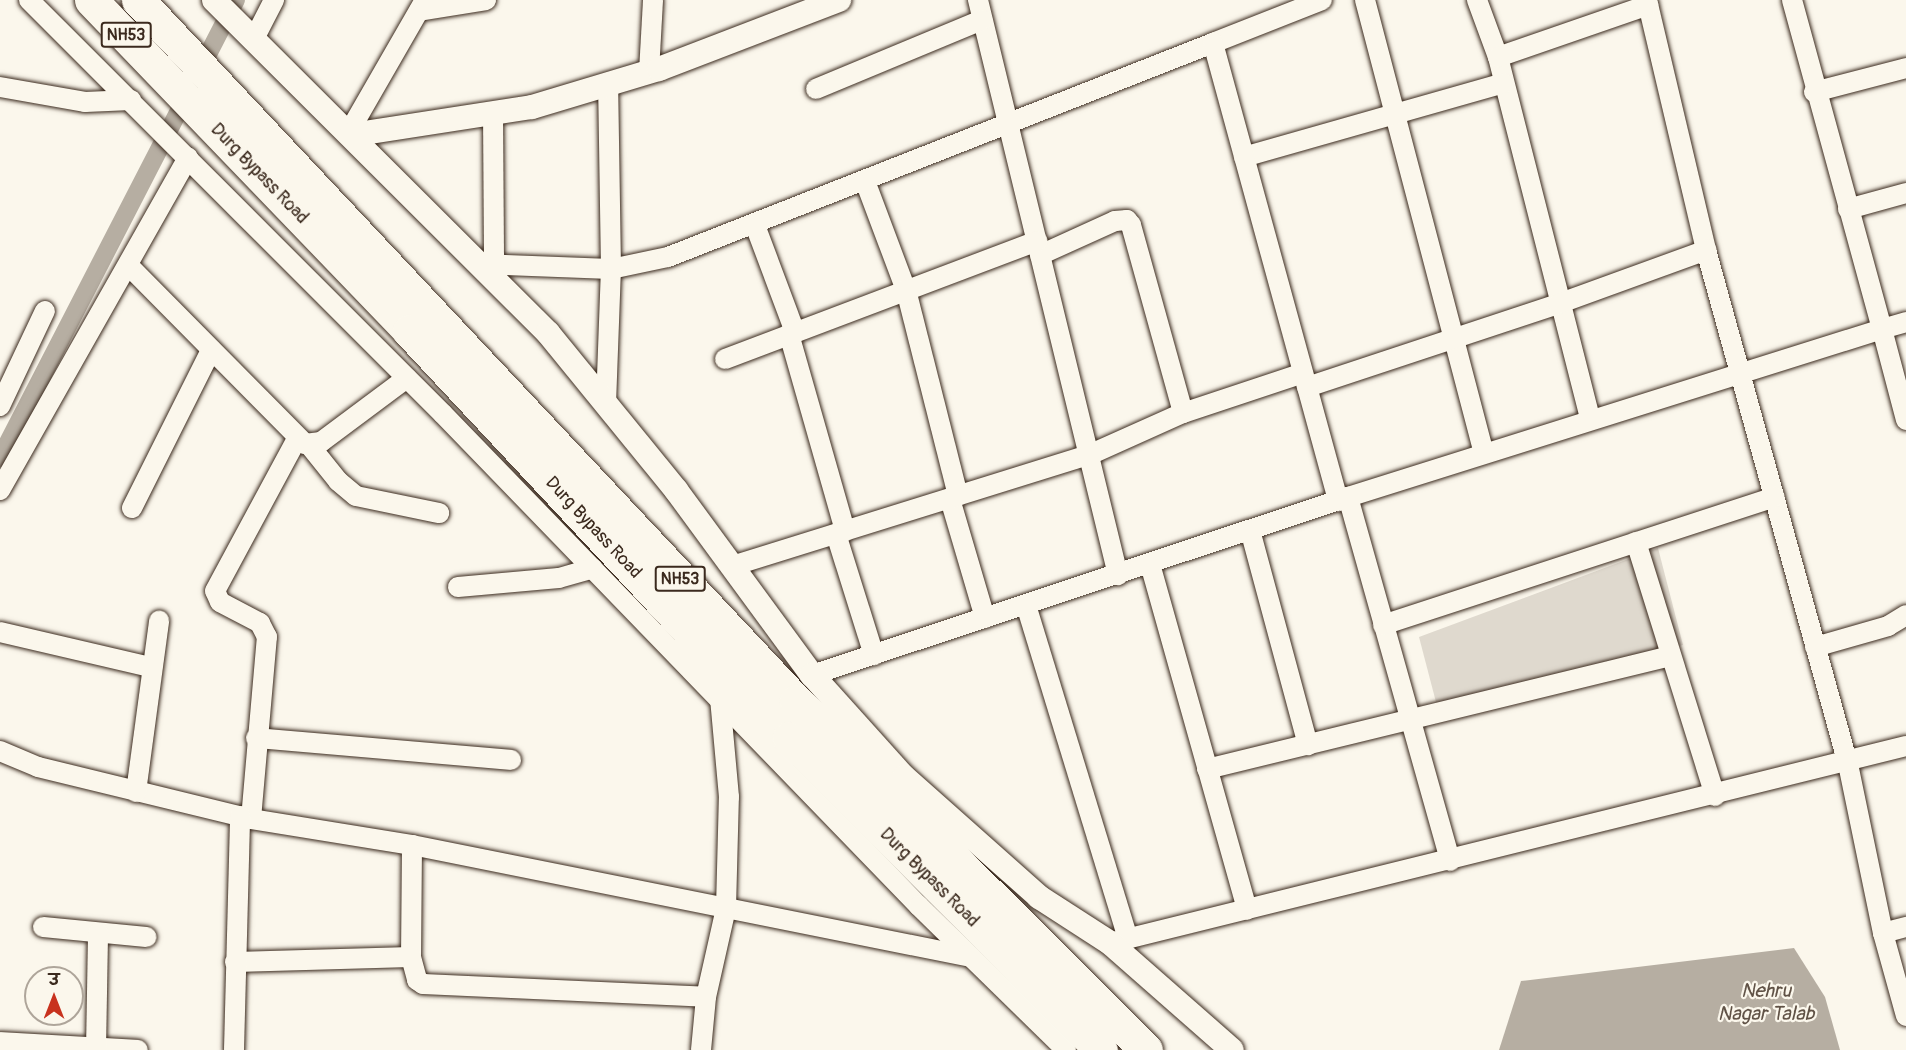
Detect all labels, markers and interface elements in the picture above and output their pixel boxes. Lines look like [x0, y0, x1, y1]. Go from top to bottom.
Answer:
road number: NH53 [100, 22, 152, 48]
street label: Durg Bypass Road [206, 119, 312, 229]
street label: Durg Bypass Road [540, 473, 646, 583]
road number: NH53 [654, 566, 706, 592]
street label: Durg Bypass Road [875, 824, 983, 932]
north arrow [24, 966, 84, 1026]
text: उ [49, 970, 59, 990]
water label: Nehru Nagar Talab [1718, 978, 1814, 1025]

